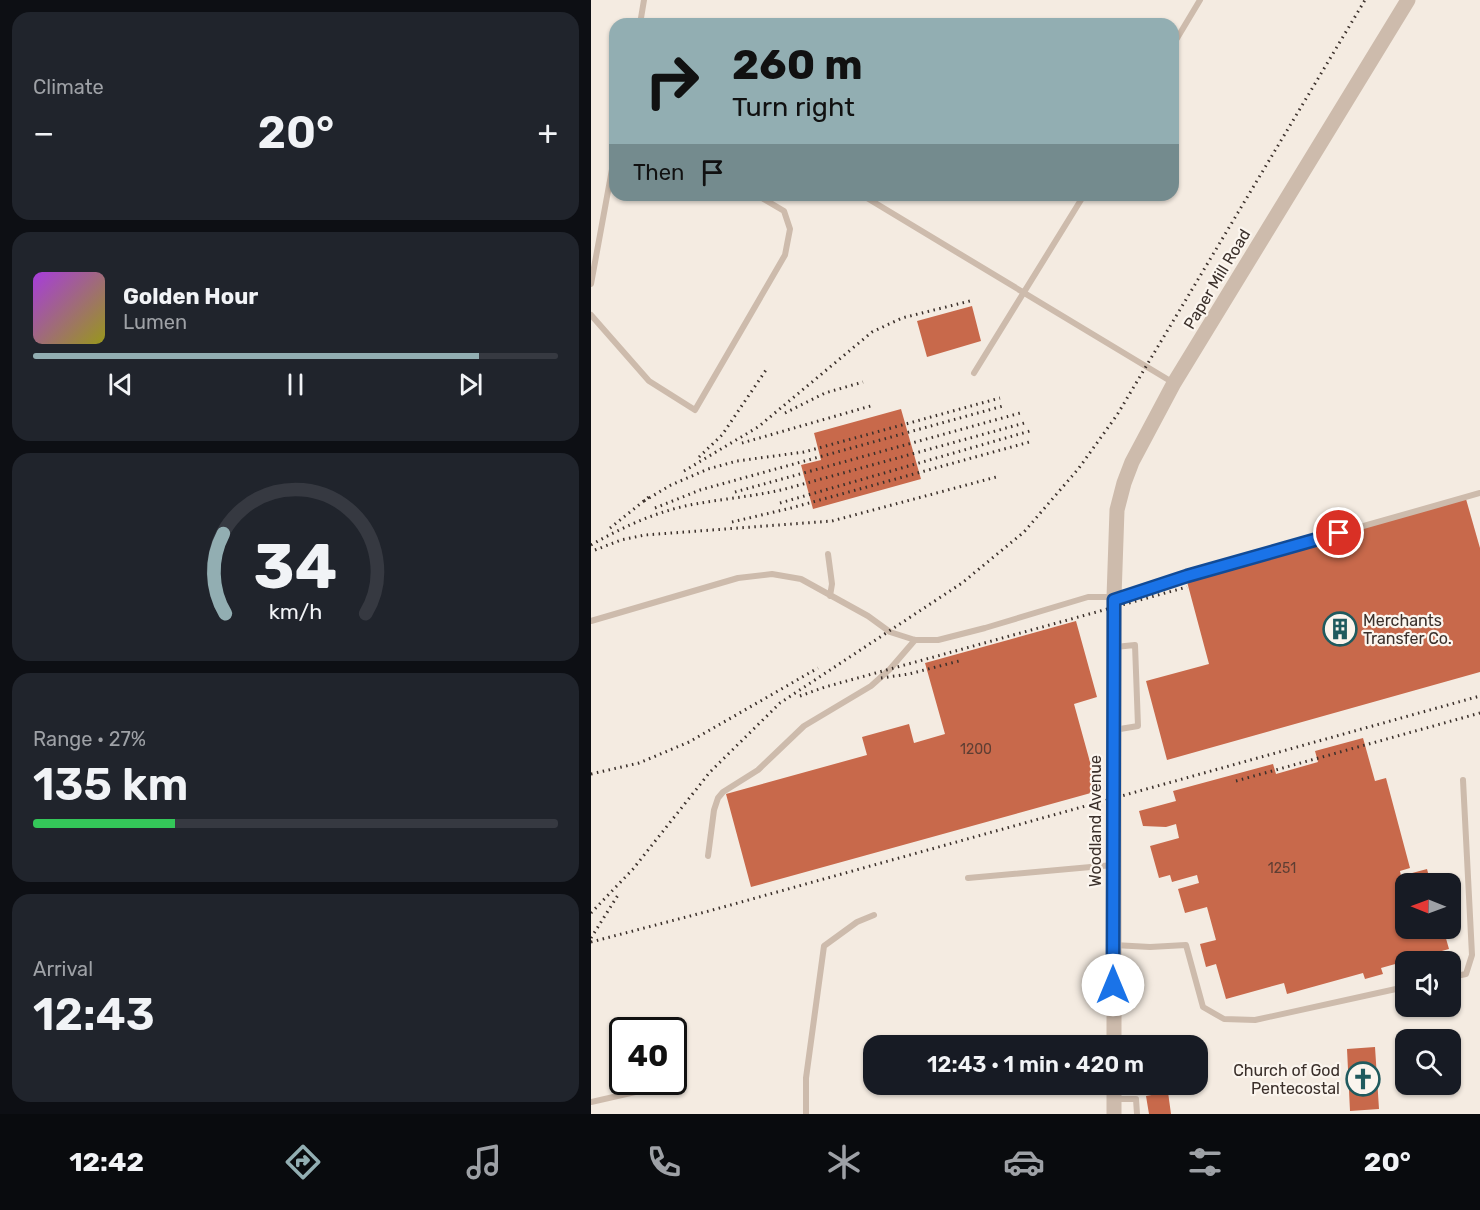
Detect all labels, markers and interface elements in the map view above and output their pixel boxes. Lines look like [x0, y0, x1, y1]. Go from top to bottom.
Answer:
text: 260 m [732, 40, 863, 90]
icon: right [633, 42, 711, 120]
text: Climate [33, 75, 104, 99]
text: Turn right [732, 91, 855, 123]
text: 20° [258, 106, 334, 159]
text: − [33, 113, 54, 152]
text: + [537, 113, 558, 152]
icon: arrive [696, 156, 729, 189]
text: Then [633, 159, 684, 186]
street label: Paper Mill Road [1180, 226, 1254, 332]
text: Golden Hour [123, 283, 258, 310]
text: Lumen [123, 310, 187, 334]
icon: previous [104, 368, 137, 401]
icon: pause [279, 368, 312, 401]
icon: next [454, 368, 487, 401]
pin [1313, 507, 1364, 558]
icon: arrive [1322, 516, 1355, 549]
text: 34 [254, 530, 337, 604]
text: km/h [269, 599, 322, 624]
building icon: Merchants Transfer Co. [1322, 611, 1358, 647]
place label: Merchants Transfer Co. [1363, 611, 1452, 648]
text: Range · 27% [33, 727, 146, 751]
house number: 1200 [960, 741, 992, 758]
street label: Woodland Avenue [1086, 755, 1105, 887]
text: 135 km [33, 758, 188, 811]
house number: 1251 [1268, 860, 1296, 877]
north arrow [1395, 873, 1461, 939]
map controls [1395, 873, 1461, 1095]
button: sound [1395, 951, 1461, 1017]
position arrow [1081, 953, 1145, 1017]
text: Arrival [33, 957, 93, 981]
text: 12:43 [33, 988, 155, 1041]
speed limit sign: 40 [609, 1017, 687, 1095]
button: search [1395, 1029, 1461, 1095]
text: 12:43 · 1 min · 420 m [927, 1051, 1144, 1078]
place label: Church of God Pentecostal [1233, 1061, 1340, 1098]
church icon: Church of God Pentecostal [1345, 1061, 1381, 1097]
icon: directions [282, 1141, 324, 1183]
icon: music [463, 1141, 505, 1183]
icon: phone [643, 1141, 685, 1183]
icon: climate [823, 1141, 865, 1183]
icon: car [1003, 1141, 1045, 1183]
icon: filters [1184, 1141, 1226, 1183]
text: 12:42 [69, 1146, 144, 1178]
text: 20° [1364, 1146, 1411, 1178]

